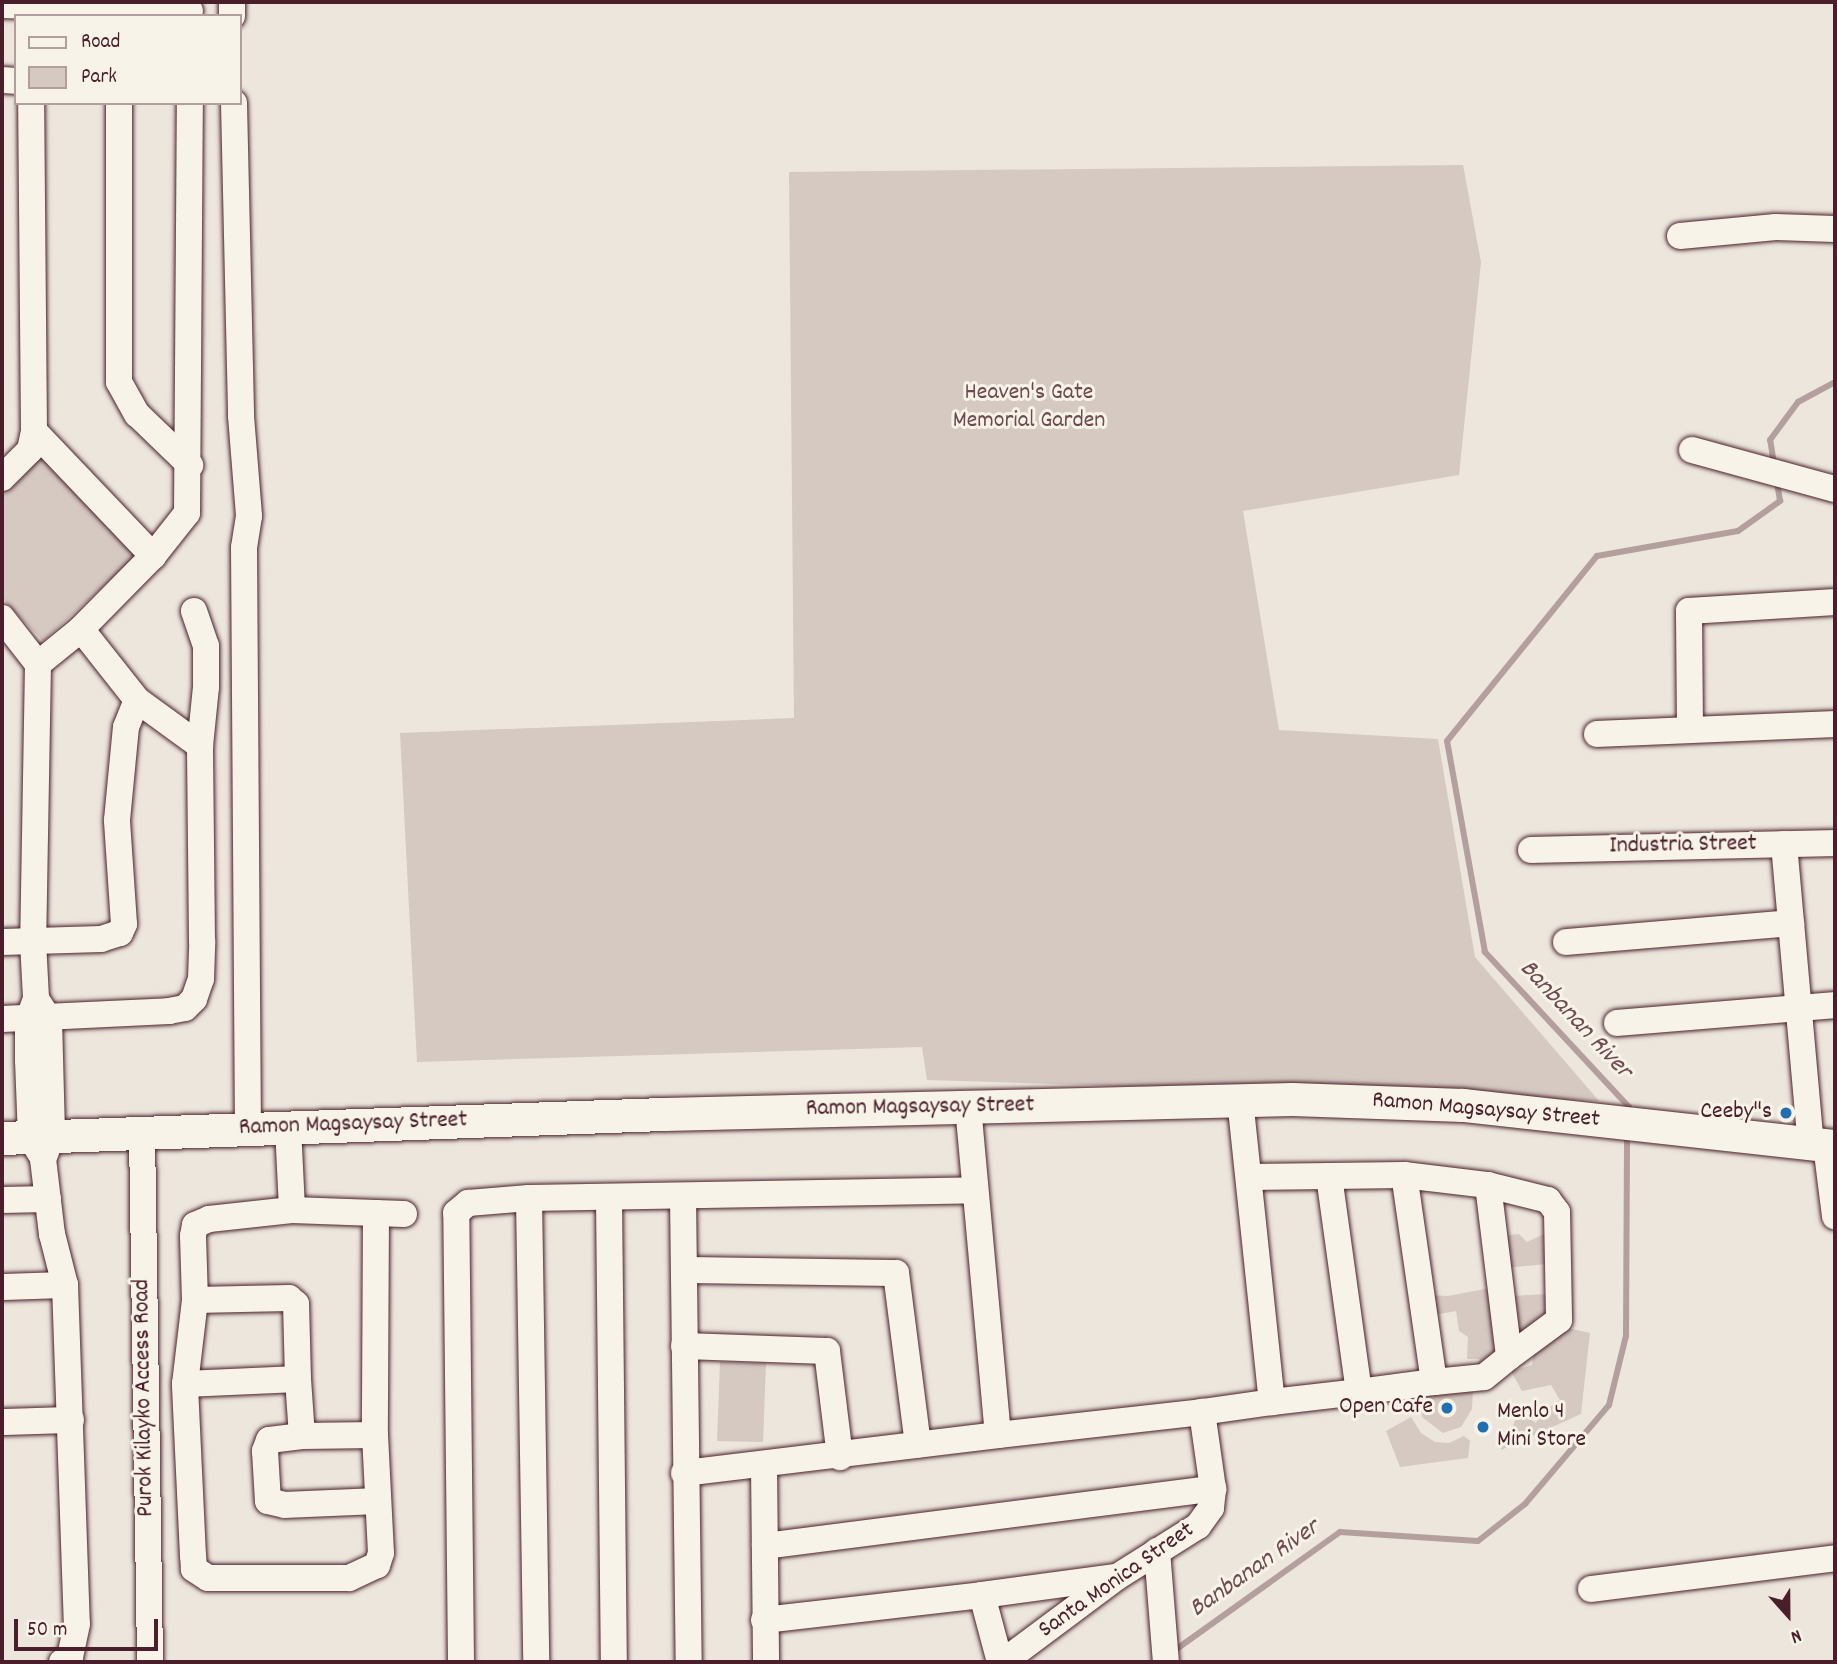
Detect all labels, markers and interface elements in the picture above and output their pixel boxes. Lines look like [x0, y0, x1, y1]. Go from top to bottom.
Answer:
legend [14, 14, 242, 105]
text: Road [81, 28, 120, 58]
text: Park [81, 63, 117, 93]
park label: Heaven's Gate Memorial Garden [953, 380, 1105, 436]
street label: Industria Street [1609, 830, 1757, 862]
water label: Banbanan River [1512, 954, 1638, 1086]
street label: Ramon Magsaysay Street [1371, 1087, 1601, 1135]
street label: Ramon Magsaysay Street [806, 1092, 1034, 1124]
place label: Ceeby"s [1700, 1099, 1772, 1127]
marker: Ceeby"s [1778, 1105, 1794, 1121]
street label: Ramon Magsaysay Street [238, 1107, 468, 1143]
street label: Purok Kilayko Access Road [129, 1279, 161, 1517]
place label: Open Cafe [1339, 1394, 1433, 1422]
place label: Menlo 4 Mini Store [1497, 1399, 1586, 1455]
marker: Open Cafe [1439, 1400, 1455, 1416]
marker: Menlo 4 Mini Store [1475, 1419, 1491, 1435]
water label: Banbanan River [1184, 1513, 1326, 1625]
street label: Santa Monica Street [1034, 1517, 1200, 1645]
north arrow [1753, 1580, 1823, 1650]
scale bar [18, 1604, 161, 1648]
text: 50 m [27, 1616, 67, 1646]
text: N [1786, 1621, 1805, 1649]

